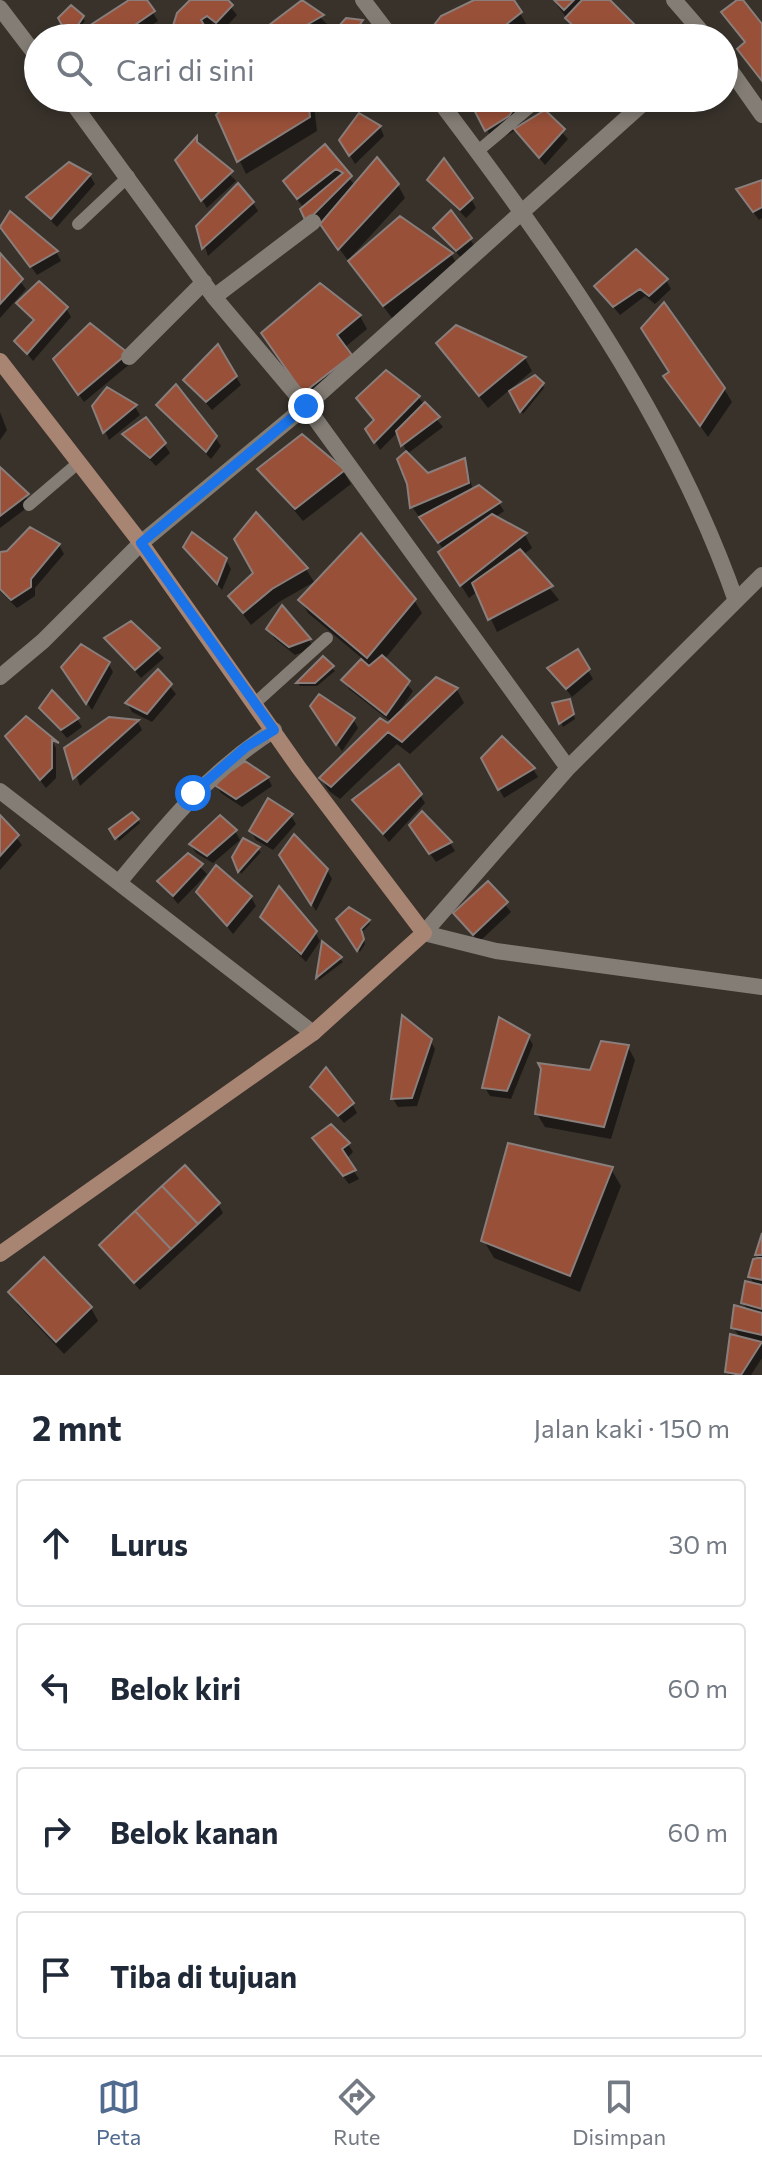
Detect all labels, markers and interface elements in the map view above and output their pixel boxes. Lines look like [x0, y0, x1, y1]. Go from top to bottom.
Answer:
search box [24, 24, 738, 112]
icon: search [52, 46, 96, 90]
text: Cari di sini [116, 50, 255, 87]
route end [288, 388, 324, 424]
route start [175, 775, 211, 811]
text: 2 mnt [32, 1406, 122, 1448]
text: Jalan kaki · 150 m [534, 1412, 730, 1443]
icon: ahead [34, 1521, 78, 1565]
text: Lurus [110, 1525, 188, 1562]
text: 30 m [669, 1528, 728, 1559]
icon: left [34, 1665, 78, 1709]
text: Belok kiri [110, 1669, 241, 1706]
text: 60 m [668, 1672, 728, 1703]
icon: right [34, 1809, 78, 1853]
text: Belok kanan [110, 1813, 278, 1850]
text: 60 m [668, 1816, 728, 1847]
icon: arrive [34, 1953, 78, 1997]
text: Tiba di tujuan [110, 1957, 297, 1994]
tab: Peta [96, 2075, 141, 2150]
tab: Rute [333, 2075, 380, 2150]
tab: Disimpan [572, 2075, 666, 2150]

